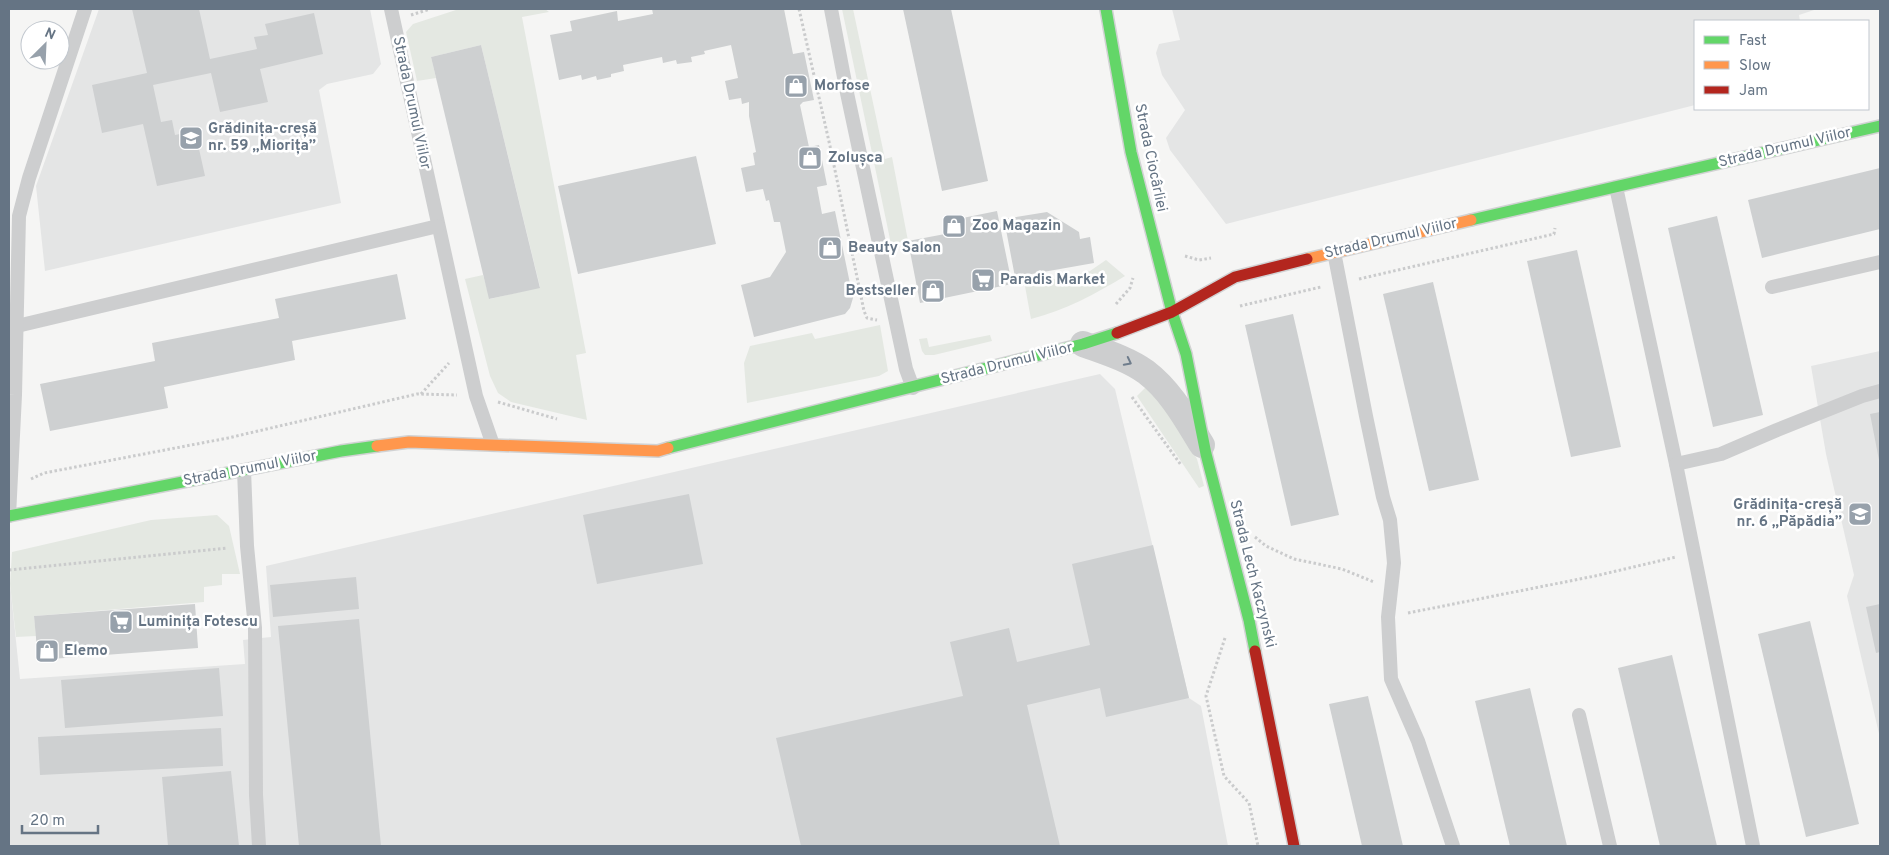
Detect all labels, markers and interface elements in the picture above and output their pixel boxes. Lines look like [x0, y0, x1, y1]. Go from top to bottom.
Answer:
north arrow [20, 20, 70, 70]
legend [1694, 20, 1869, 110]
text: N [42, 25, 58, 44]
text: Fast [1739, 32, 1767, 51]
street label: Strada Drumul Viilor [388, 35, 434, 171]
text: Slow [1739, 57, 1771, 76]
shop icon: Morfose [783, 73, 809, 99]
place label: Morfose [814, 77, 870, 96]
text: Jam [1739, 82, 1768, 101]
street label: Strada Ciocârliei [1129, 102, 1171, 214]
place label: Grădinița-creșă nr. 59 „Miorița” [208, 120, 317, 156]
street label: Strada Drumul Viilor [1717, 123, 1853, 172]
school or university icon: Grădinița-creșă nr. 59 „Miorița” [178, 125, 204, 151]
shop icon: Zolușca [797, 145, 823, 171]
place label: Zolușca [828, 149, 883, 168]
shop icon: Zoo Magazin [941, 213, 967, 239]
street label: Strada Drumul Viilor [1323, 214, 1459, 263]
place label: Zoo Magazin [972, 217, 1061, 236]
shop icon: Beauty Salon [817, 235, 843, 261]
place label: Beauty Salon [848, 239, 941, 258]
supermarket icon: Paradis Market [970, 267, 996, 293]
place label: Paradis Market [1000, 271, 1105, 290]
shop icon: Bestseller [920, 278, 946, 304]
place label: Bestseller [845, 282, 917, 301]
street label: Strada Drumul Viilor [939, 338, 1075, 390]
one-way arrow [1123, 356, 1132, 366]
street label: Strada Drumul Viilor [182, 447, 318, 491]
place label: Grădinița-creșă nr. 6 „Păpădia” [1733, 496, 1842, 532]
street label: Strada Lech Kaczynski [1224, 498, 1280, 650]
school or university icon: Grădinița-creșă nr. 6 „Păpădia” [1847, 501, 1873, 527]
supermarket icon: Luminița Fotescu [108, 609, 134, 635]
place label: Luminița Fotescu [138, 613, 258, 632]
shop icon: Elemo [34, 638, 60, 664]
place label: Elemo [64, 642, 108, 661]
scale bar [22, 802, 99, 834]
text: 20 m [30, 812, 65, 831]

